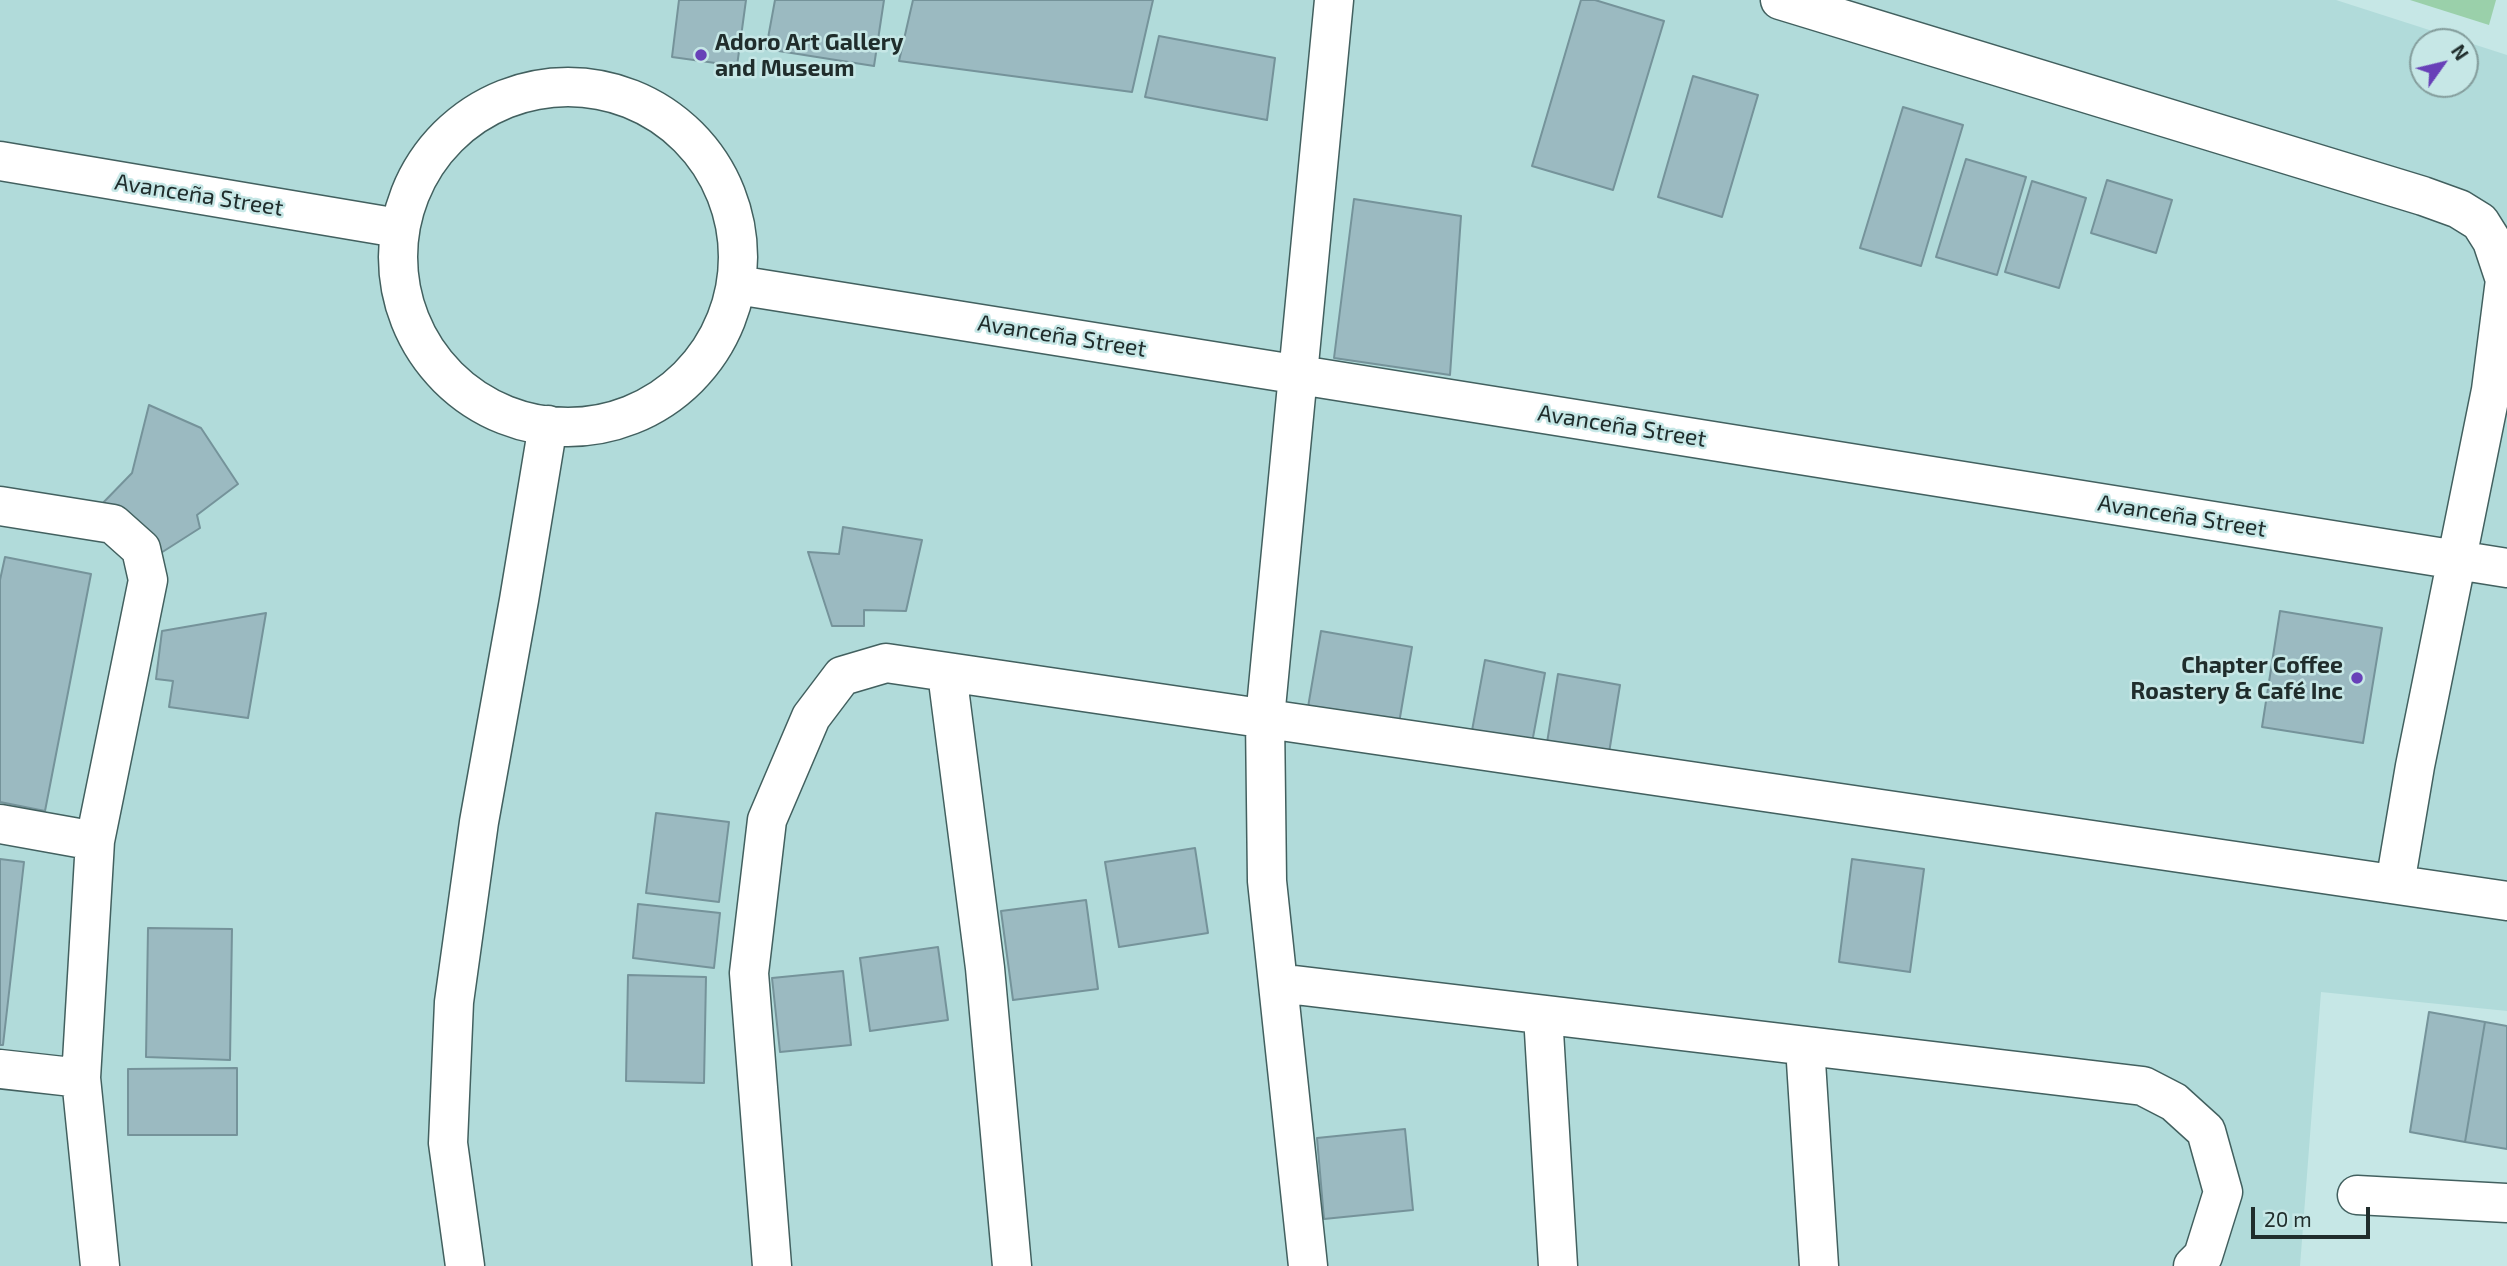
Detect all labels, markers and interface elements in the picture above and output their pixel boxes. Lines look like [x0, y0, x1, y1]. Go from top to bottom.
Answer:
place label: Adoro Art Gallery and Museum [715, 28, 904, 82]
north arrow [2409, 28, 2479, 98]
text: N [2447, 40, 2474, 64]
marker: Adoro Art Gallery and Museum [693, 47, 709, 63]
street label: Avanceña Street [113, 168, 285, 222]
street label: Avanceña Street [976, 309, 1148, 363]
street label: Avanceña Street [1536, 399, 1708, 453]
street label: Avanceña Street [2096, 489, 2268, 543]
place label: Chapter Coffee Roastery & Café Inc [2131, 651, 2343, 705]
marker: Chapter Coffee Roastery & Café Inc [2349, 670, 2365, 686]
scale bar [2255, 1192, 2374, 1236]
text: 20 m [2264, 1206, 2312, 1231]

